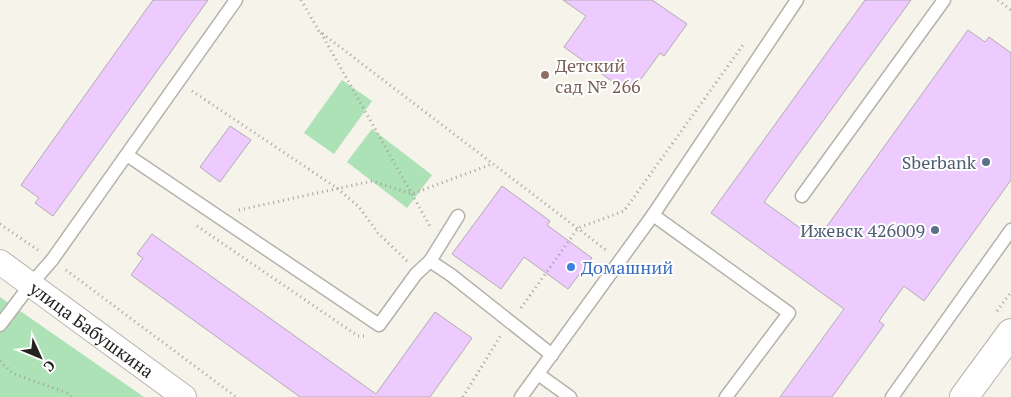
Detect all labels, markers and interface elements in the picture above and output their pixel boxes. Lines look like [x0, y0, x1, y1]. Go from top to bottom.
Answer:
place label: Детский сад № 266 [555, 53, 641, 98]
marker: Детский сад № 266 [539, 69, 551, 81]
place label: Sberbank [902, 150, 977, 174]
marker: Sberbank [980, 156, 992, 168]
place label: Ижевск 426009 [800, 218, 925, 242]
marker: Ижевск 426009 [929, 224, 941, 236]
place label: Домашний [581, 255, 673, 279]
marker: Домашний [565, 261, 577, 273]
street label: улица Бабушкина [24, 275, 159, 383]
north arrow [15, 332, 65, 382]
text: С [40, 356, 60, 376]

